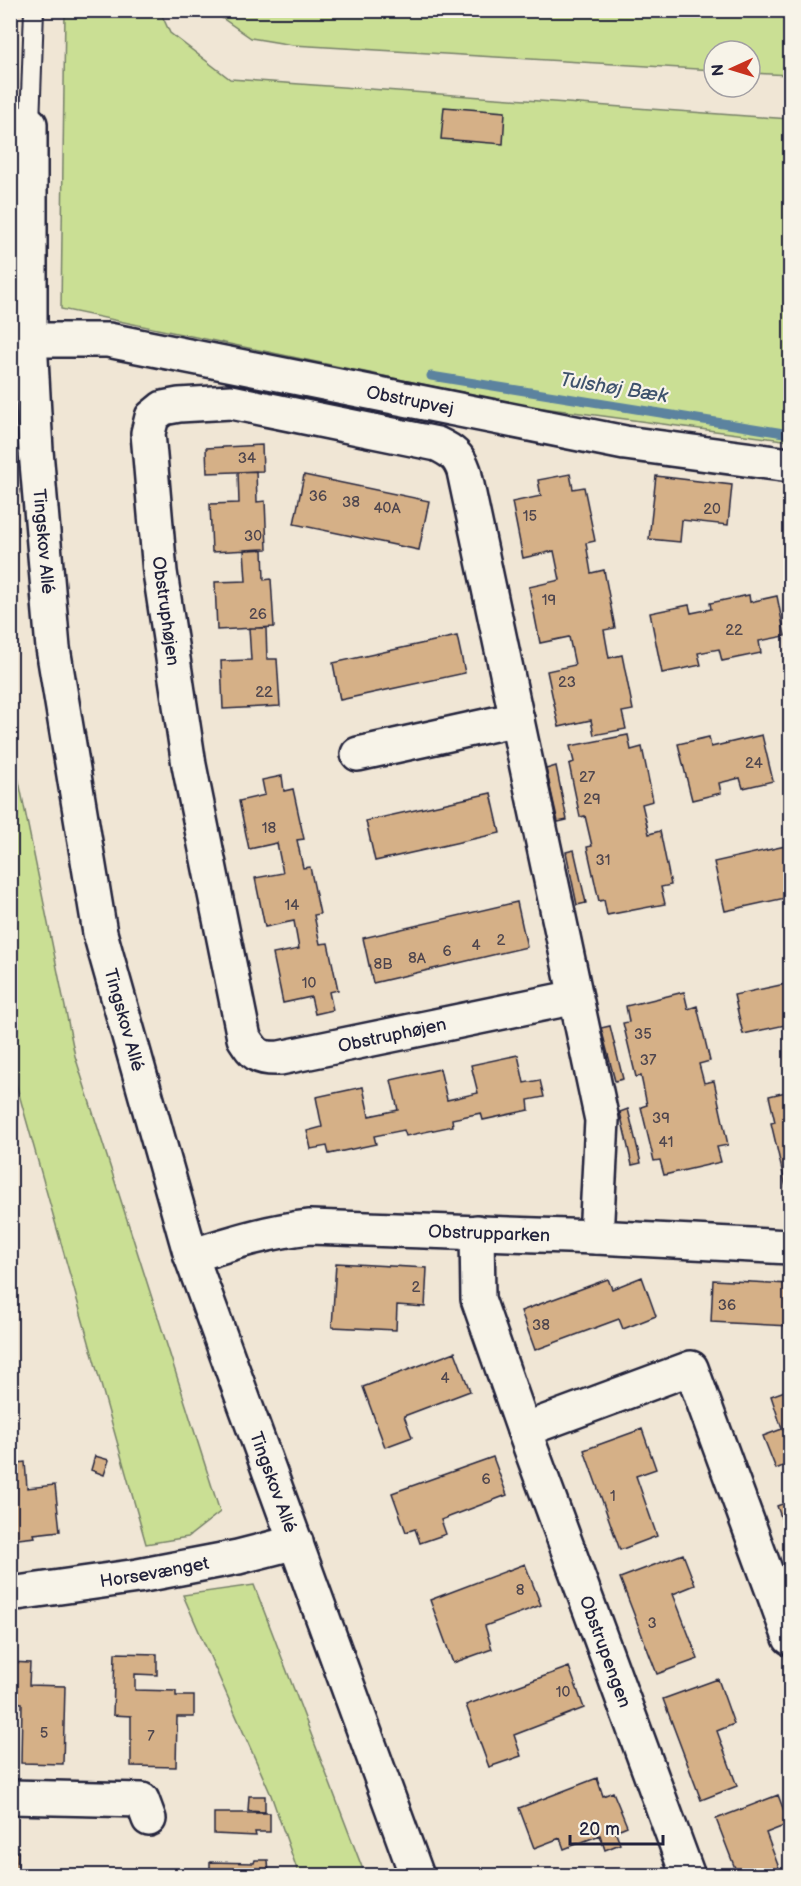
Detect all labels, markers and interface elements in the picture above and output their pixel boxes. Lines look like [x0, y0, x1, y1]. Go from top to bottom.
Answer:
north arrow [702, 39, 762, 99]
text: N [709, 63, 728, 77]
water label: Tulshøj Bæk [558, 368, 671, 409]
street label: Obstrupvej [364, 382, 455, 420]
house number: 34 [238, 449, 256, 468]
house number: 36 [309, 487, 327, 506]
street label: Tingskov Allé [28, 488, 58, 595]
house number: 38 [342, 493, 360, 512]
house number: 40A [373, 499, 401, 518]
house number: 20 [703, 500, 721, 519]
house number: 15 [523, 507, 537, 526]
house number: 30 [244, 527, 262, 546]
street label: Obstruphøjen [147, 555, 184, 667]
house number: 19 [542, 591, 556, 610]
house number: 26 [249, 605, 267, 624]
house number: 22 [725, 621, 743, 640]
house number: 23 [558, 673, 576, 692]
house number: 22 [255, 683, 273, 702]
house number: 24 [745, 754, 763, 773]
house number: 27 [579, 768, 596, 787]
house number: 29 [583, 790, 601, 809]
house number: 18 [262, 819, 277, 838]
house number: 31 [595, 851, 611, 870]
house number: 14 [285, 896, 299, 915]
house number: 2 [497, 931, 506, 950]
house number: 4 [471, 936, 481, 955]
house number: 6 [442, 942, 452, 961]
house number: 8A [408, 949, 427, 968]
house number: 8B [373, 955, 393, 974]
street label: Tingskov Allé [100, 966, 148, 1074]
house number: 10 [302, 974, 316, 993]
street label: Obstruphøjen [336, 1014, 448, 1057]
house number: 35 [634, 1025, 652, 1044]
house number: 37 [640, 1051, 657, 1070]
house number: 39 [652, 1109, 670, 1128]
house number: 41 [659, 1133, 673, 1152]
street label: Obstrupparken [428, 1221, 550, 1246]
house number: 2 [412, 1278, 421, 1297]
house number: 36 [718, 1296, 736, 1315]
house number: 38 [532, 1316, 550, 1335]
house number: 4 [440, 1369, 450, 1388]
street label: Tingskov Allé [245, 1429, 301, 1536]
house number: 6 [481, 1470, 491, 1489]
house number: 1 [610, 1487, 616, 1506]
street label: Horsevænget [99, 1553, 211, 1592]
house number: 8 [516, 1581, 525, 1600]
street label: Obstrupengen [575, 1593, 635, 1711]
house number: 3 [647, 1614, 657, 1633]
house number: 10 [556, 1683, 570, 1702]
house number: 5 [40, 1724, 48, 1743]
house number: 7 [147, 1727, 155, 1746]
scale bar [570, 1808, 663, 1846]
text: 20 m [579, 1819, 620, 1840]

